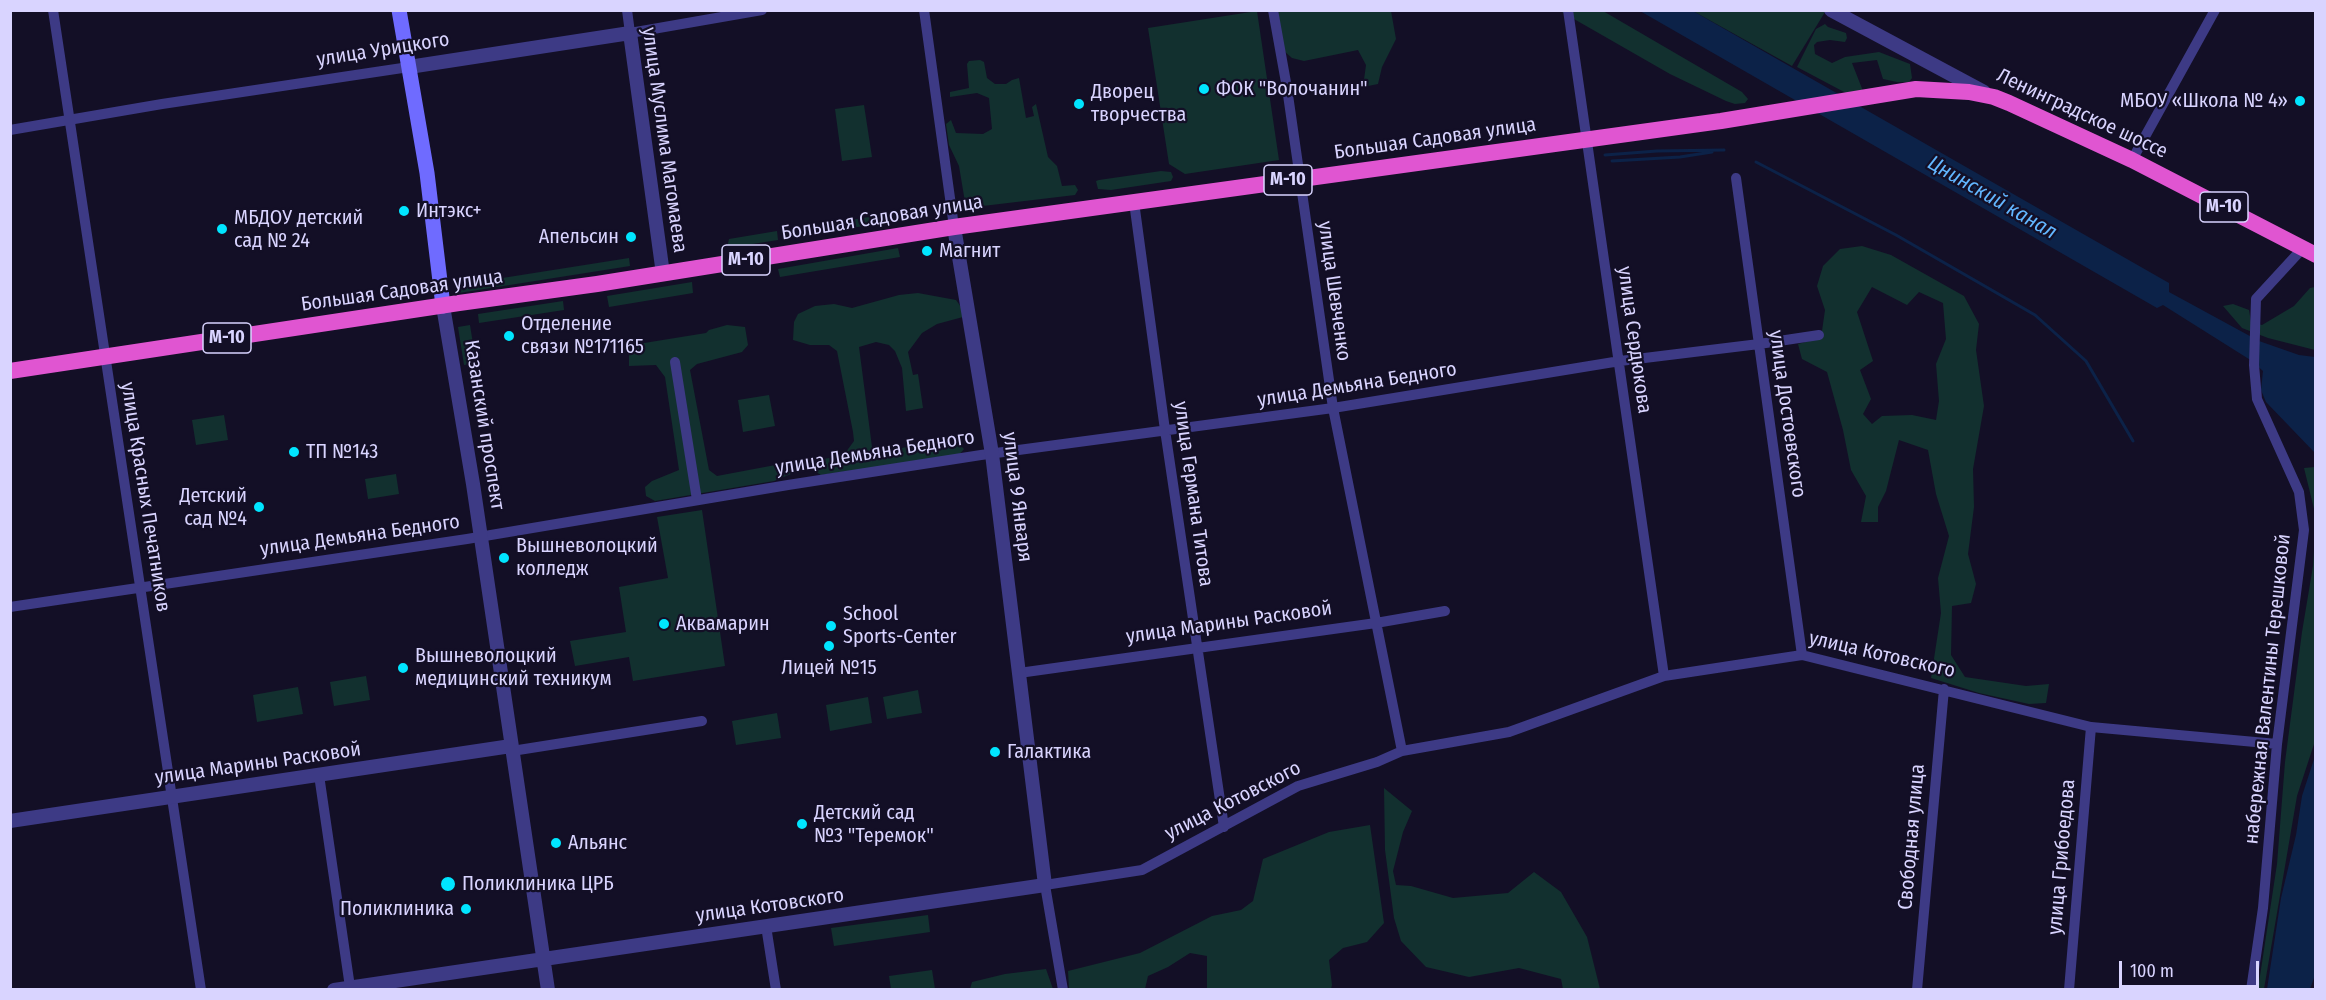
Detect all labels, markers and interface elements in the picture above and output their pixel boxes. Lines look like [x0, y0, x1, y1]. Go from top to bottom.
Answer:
street label: улица Муслима Магомаева [636, 26, 692, 254]
street label: улица Урицкого [315, 28, 451, 72]
street label: Ленинградское шоссе [1993, 64, 2171, 164]
place label: ФОК "Волочанин" [1216, 77, 1368, 101]
place label: Дворец творчества [1091, 80, 1186, 127]
marker: ФОК "Волочанин" [1197, 82, 1211, 96]
place label: МБОУ «Школа № 4» [2120, 89, 2288, 113]
marker: МБОУ «Школа № 4» [2293, 94, 2307, 108]
marker: Дворец творчества [1072, 97, 1086, 111]
street label: Большая Садовая улица [1332, 113, 1538, 165]
water label: Цнинский канал [1923, 151, 2061, 245]
road number: М-10 [1264, 165, 1312, 195]
street label: Большая Садовая улица [779, 190, 985, 246]
road number: М-10 [2200, 192, 2248, 222]
place label: Интэкс+ [416, 199, 482, 223]
marker: Интэкс+ [397, 204, 411, 218]
place label: МБДОУ детский сад № 24 [234, 206, 363, 253]
street label: улица Шевченко [1312, 220, 1356, 362]
marker: МБДОУ детский сад № 24 [215, 222, 229, 236]
place label: Апельсин [539, 225, 619, 249]
marker: Апельсин [624, 230, 638, 244]
place label: Магнит [939, 239, 1000, 263]
marker: Магнит [920, 244, 934, 258]
road number: М-10 [722, 245, 770, 275]
street label: Большая Садовая улица [299, 265, 505, 317]
street label: улица Сердюкова [1612, 265, 1656, 415]
place label: Отделение связи №171165 [521, 312, 644, 359]
road number: М-10 [203, 323, 251, 353]
marker: Отделение связи №171165 [502, 329, 516, 343]
street label: улица Достоевского [1763, 329, 1811, 499]
street label: Казанский проспект [459, 338, 509, 512]
street label: улица Демьяна Бедного [1256, 357, 1458, 413]
street label: улица Красных Печатников [115, 380, 175, 614]
street label: улица Германа Титова [1168, 400, 1218, 588]
street label: улица Демьяна Бедного [774, 425, 976, 481]
street label: улица 9 Января [997, 431, 1037, 563]
place label: ТП №143 [306, 440, 378, 464]
marker: ТП №143 [287, 445, 301, 459]
place label: Детский сад №4 [179, 484, 247, 531]
marker: Детский сад №4 [252, 500, 266, 514]
street label: улица Демьяна Бедного [259, 510, 461, 562]
street label: набережная Валентины Терешковой [2240, 533, 2296, 845]
place label: Вышневолоцкий колледж [516, 534, 658, 581]
marker: Вышневолоцкий колледж [497, 551, 511, 565]
street label: улица Марины Расковой [1125, 597, 1333, 649]
place label: School Sports-Center [843, 602, 957, 649]
place label: Аквамарин [676, 612, 770, 636]
marker: Аквамарин [657, 617, 671, 631]
marker: School Sports-Center [824, 619, 838, 633]
street label: улица Котовского [1807, 627, 1957, 683]
marker: Лицей №15 [822, 639, 836, 653]
place label: Вышневолоцкий медицинский техникум [415, 644, 612, 691]
place label: Лицей №15 [781, 656, 877, 680]
marker: Вышневолоцкий медицинский техникум [396, 661, 410, 675]
street label: улица Марины Расковой [154, 738, 362, 790]
place label: Галактика [1007, 740, 1091, 764]
marker: Галактика [988, 745, 1002, 759]
street label: улица Котовского [1161, 756, 1305, 846]
street label: Свободная улица [1894, 763, 1930, 911]
street label: улица Грибоедова [2043, 778, 2081, 936]
place label: Детский сад №3 "Теремок" [814, 801, 934, 848]
marker: Детский сад №3 "Теремок" [795, 817, 809, 831]
place label: Альянс [568, 831, 627, 855]
marker: Альянс [549, 836, 563, 850]
place label: Поликлиника ЦРБ [462, 872, 614, 896]
marker: Поликлиника ЦРБ [439, 875, 457, 893]
street label: улица Котовского [694, 884, 846, 928]
place label: Поликлиника [340, 897, 454, 921]
marker: Поликлиника [459, 902, 473, 916]
scale bar [2122, 949, 2262, 987]
text: 100 m [2130, 960, 2174, 982]

